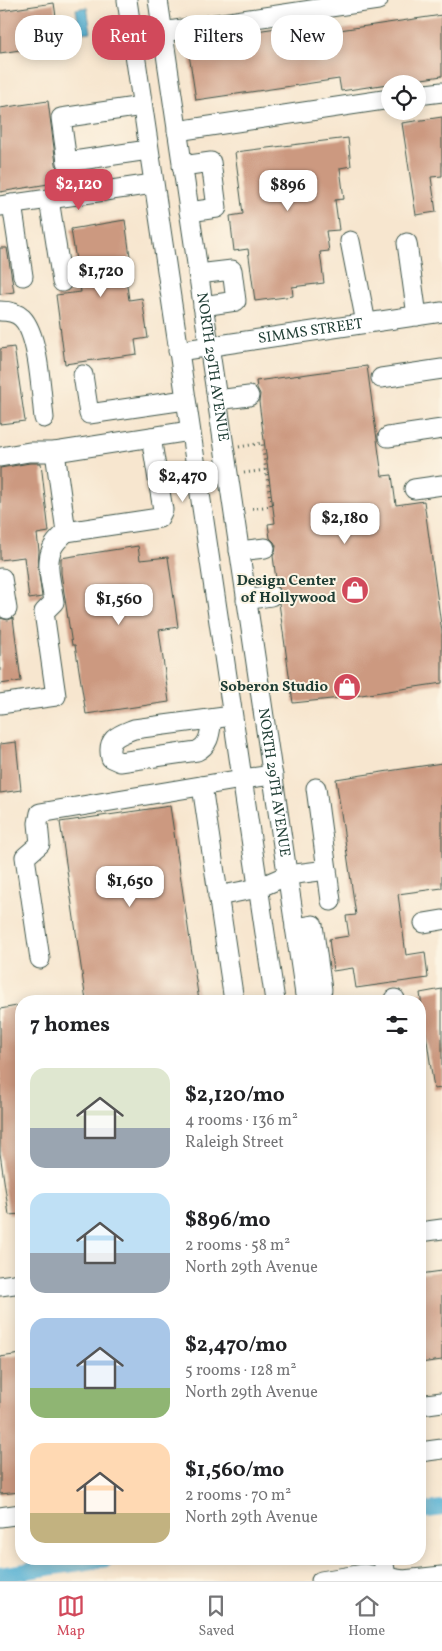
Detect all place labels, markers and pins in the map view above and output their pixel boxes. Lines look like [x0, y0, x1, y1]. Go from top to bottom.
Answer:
pin: $2,120 [38, 168, 120, 211]
pin: $896 [258, 170, 318, 212]
pin: $1,720 [60, 256, 142, 298]
pin: $2,470 [142, 460, 224, 503]
pin: $2,180 [304, 502, 386, 545]
place label: Design Center of Hollywood [237, 571, 336, 609]
shop icon: Design Center of Hollywood [340, 575, 370, 605]
pin: $1,560 [78, 584, 160, 626]
shop icon: Soberon Studio [332, 672, 362, 702]
place label: Soberon Studio [220, 677, 328, 698]
pin: $1,650 [89, 866, 171, 908]

